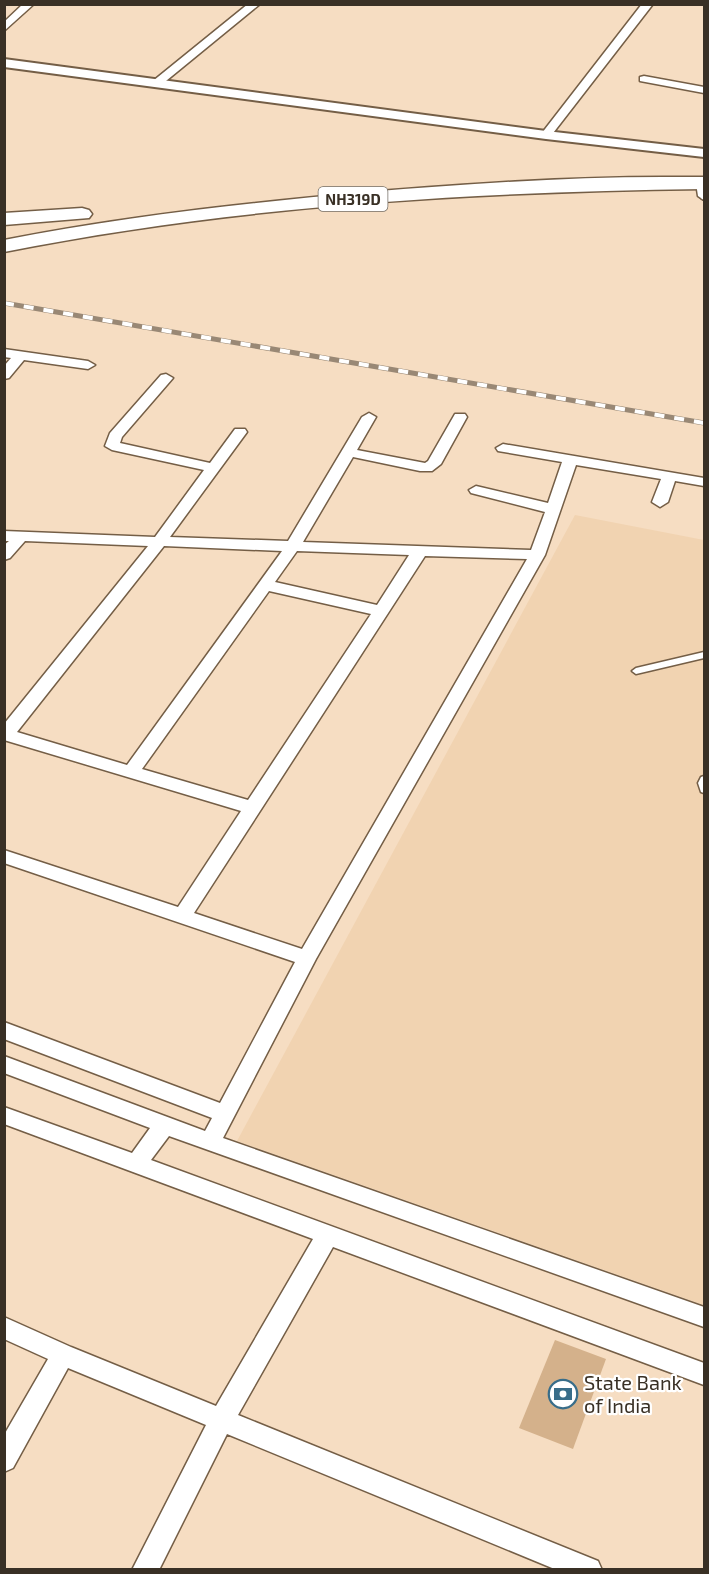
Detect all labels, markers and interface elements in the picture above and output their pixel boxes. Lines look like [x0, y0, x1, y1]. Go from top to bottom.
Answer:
road number: NH319D [318, 187, 388, 211]
place label: State Bank of India [584, 1370, 682, 1417]
bank icon: State Bank of India [547, 1378, 579, 1410]

